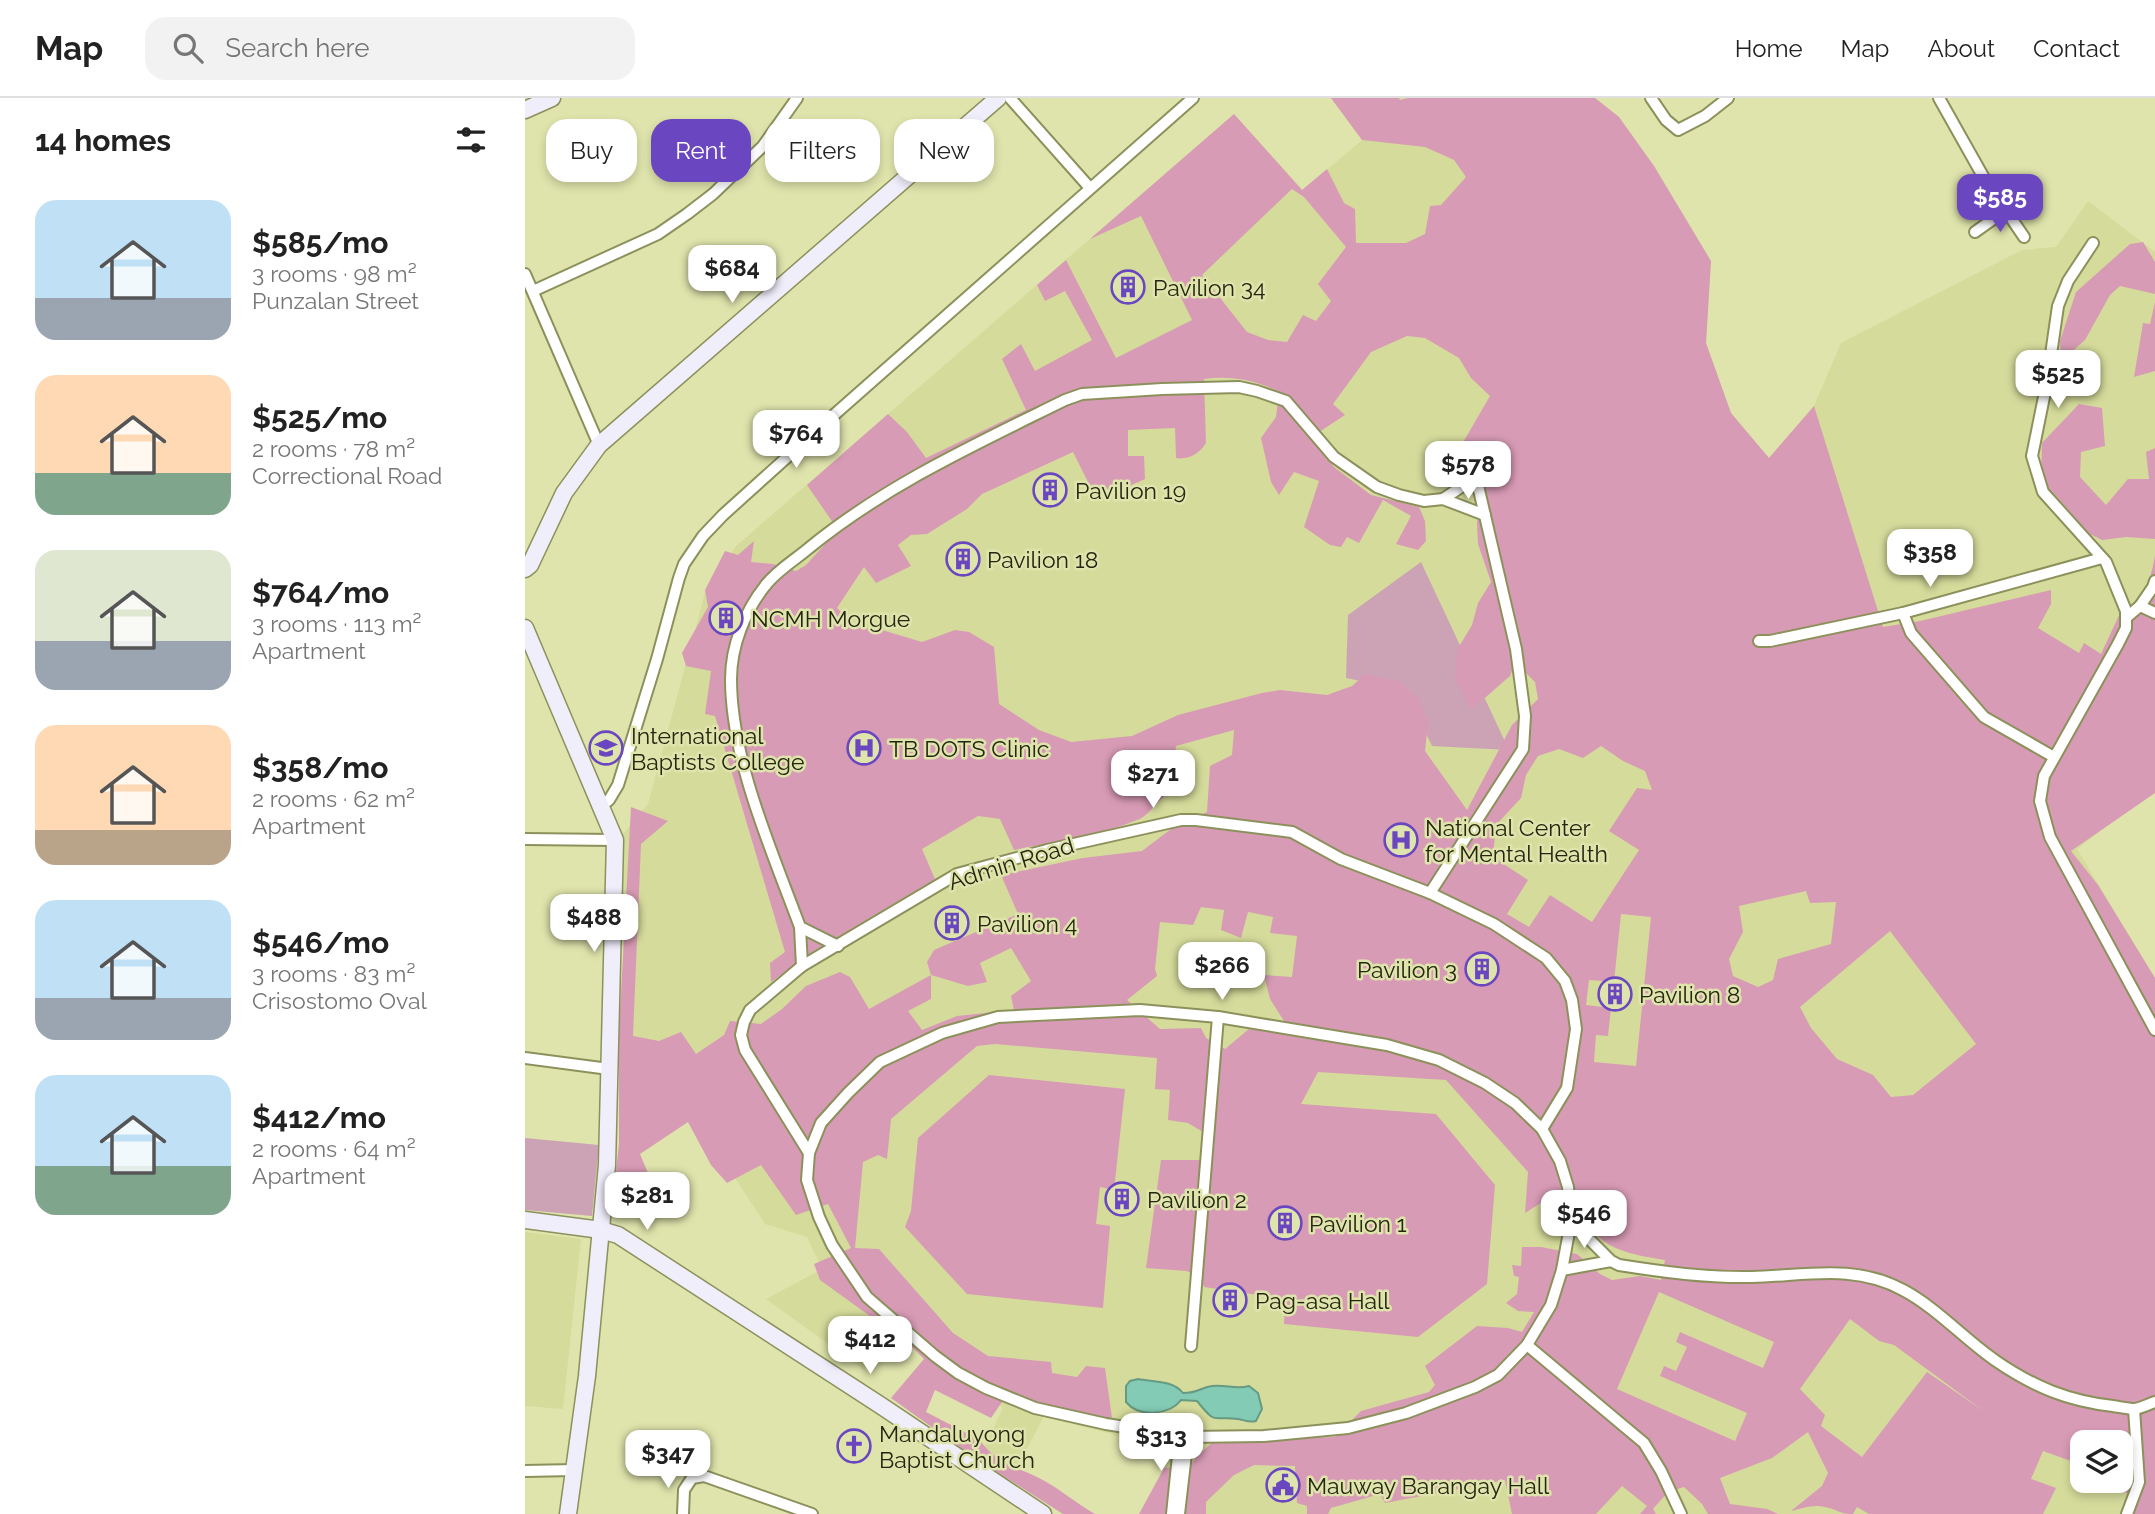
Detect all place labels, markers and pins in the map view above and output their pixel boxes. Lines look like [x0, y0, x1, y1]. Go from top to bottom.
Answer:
pin: $585 [1959, 174, 2041, 234]
pin: $684 [691, 246, 773, 305]
building icon: Pavilion 34 [1109, 268, 1147, 306]
place label: Pavilion 34 [1153, 274, 1266, 301]
pin: $525 [2017, 350, 2099, 410]
pin: $764 [755, 410, 837, 470]
pin: $578 [1427, 442, 1509, 501]
building icon: Pavilion 19 [1031, 471, 1069, 509]
place label: Pavilion 19 [1075, 477, 1186, 504]
pin: $358 [1889, 530, 1971, 589]
building icon: Pavilion 18 [944, 540, 982, 578]
place label: Pavilion 18 [987, 546, 1098, 573]
building icon: NCMH Morgue [707, 599, 745, 637]
place label: NCMH Morgue [751, 605, 910, 632]
place label: International Baptists College [631, 722, 805, 775]
school or university icon: International Baptists College [587, 729, 625, 767]
hospital icon: TB DOTS Clinic [845, 729, 883, 767]
place label: TB DOTS Clinic [889, 735, 1049, 762]
pin: $271 [1112, 750, 1194, 810]
place label: National Center for Mental Health [1425, 814, 1608, 867]
hospital icon: National Center for Mental Health [1382, 821, 1420, 859]
pin: $488 [553, 894, 635, 954]
building icon: Pavilion 4 [933, 904, 971, 942]
place label: Pavilion 4 [977, 910, 1077, 937]
pin: $266 [1181, 942, 1263, 1002]
building icon: Pavilion 3 [1463, 950, 1501, 988]
place label: Pavilion 3 [1357, 956, 1457, 983]
building icon: Pavilion 8 [1596, 975, 1634, 1013]
place label: Pavilion 8 [1639, 981, 1740, 1008]
pin: $281 [606, 1172, 688, 1232]
building icon: Pavilion 2 [1103, 1180, 1141, 1218]
place label: Pavilion 2 [1147, 1186, 1247, 1213]
pin: $546 [1543, 1190, 1625, 1250]
building icon: Pavilion 1 [1266, 1204, 1304, 1242]
place label: Pavilion 1 [1309, 1210, 1407, 1237]
building icon: Pag-asa Hall [1211, 1281, 1249, 1319]
place label: Pag-asa Hall [1255, 1287, 1390, 1314]
pin: $412 [829, 1316, 911, 1376]
pin: $313 [1120, 1414, 1202, 1473]
place label: Mandaluyong Baptist Church [879, 1420, 1035, 1473]
church icon: Mandaluyong Baptist Church [835, 1427, 873, 1465]
pin: $347 [627, 1430, 709, 1490]
public building icon: Mauway Barangay Hall [1264, 1466, 1302, 1504]
place label: Mauway Barangay Hall [1307, 1472, 1550, 1499]

